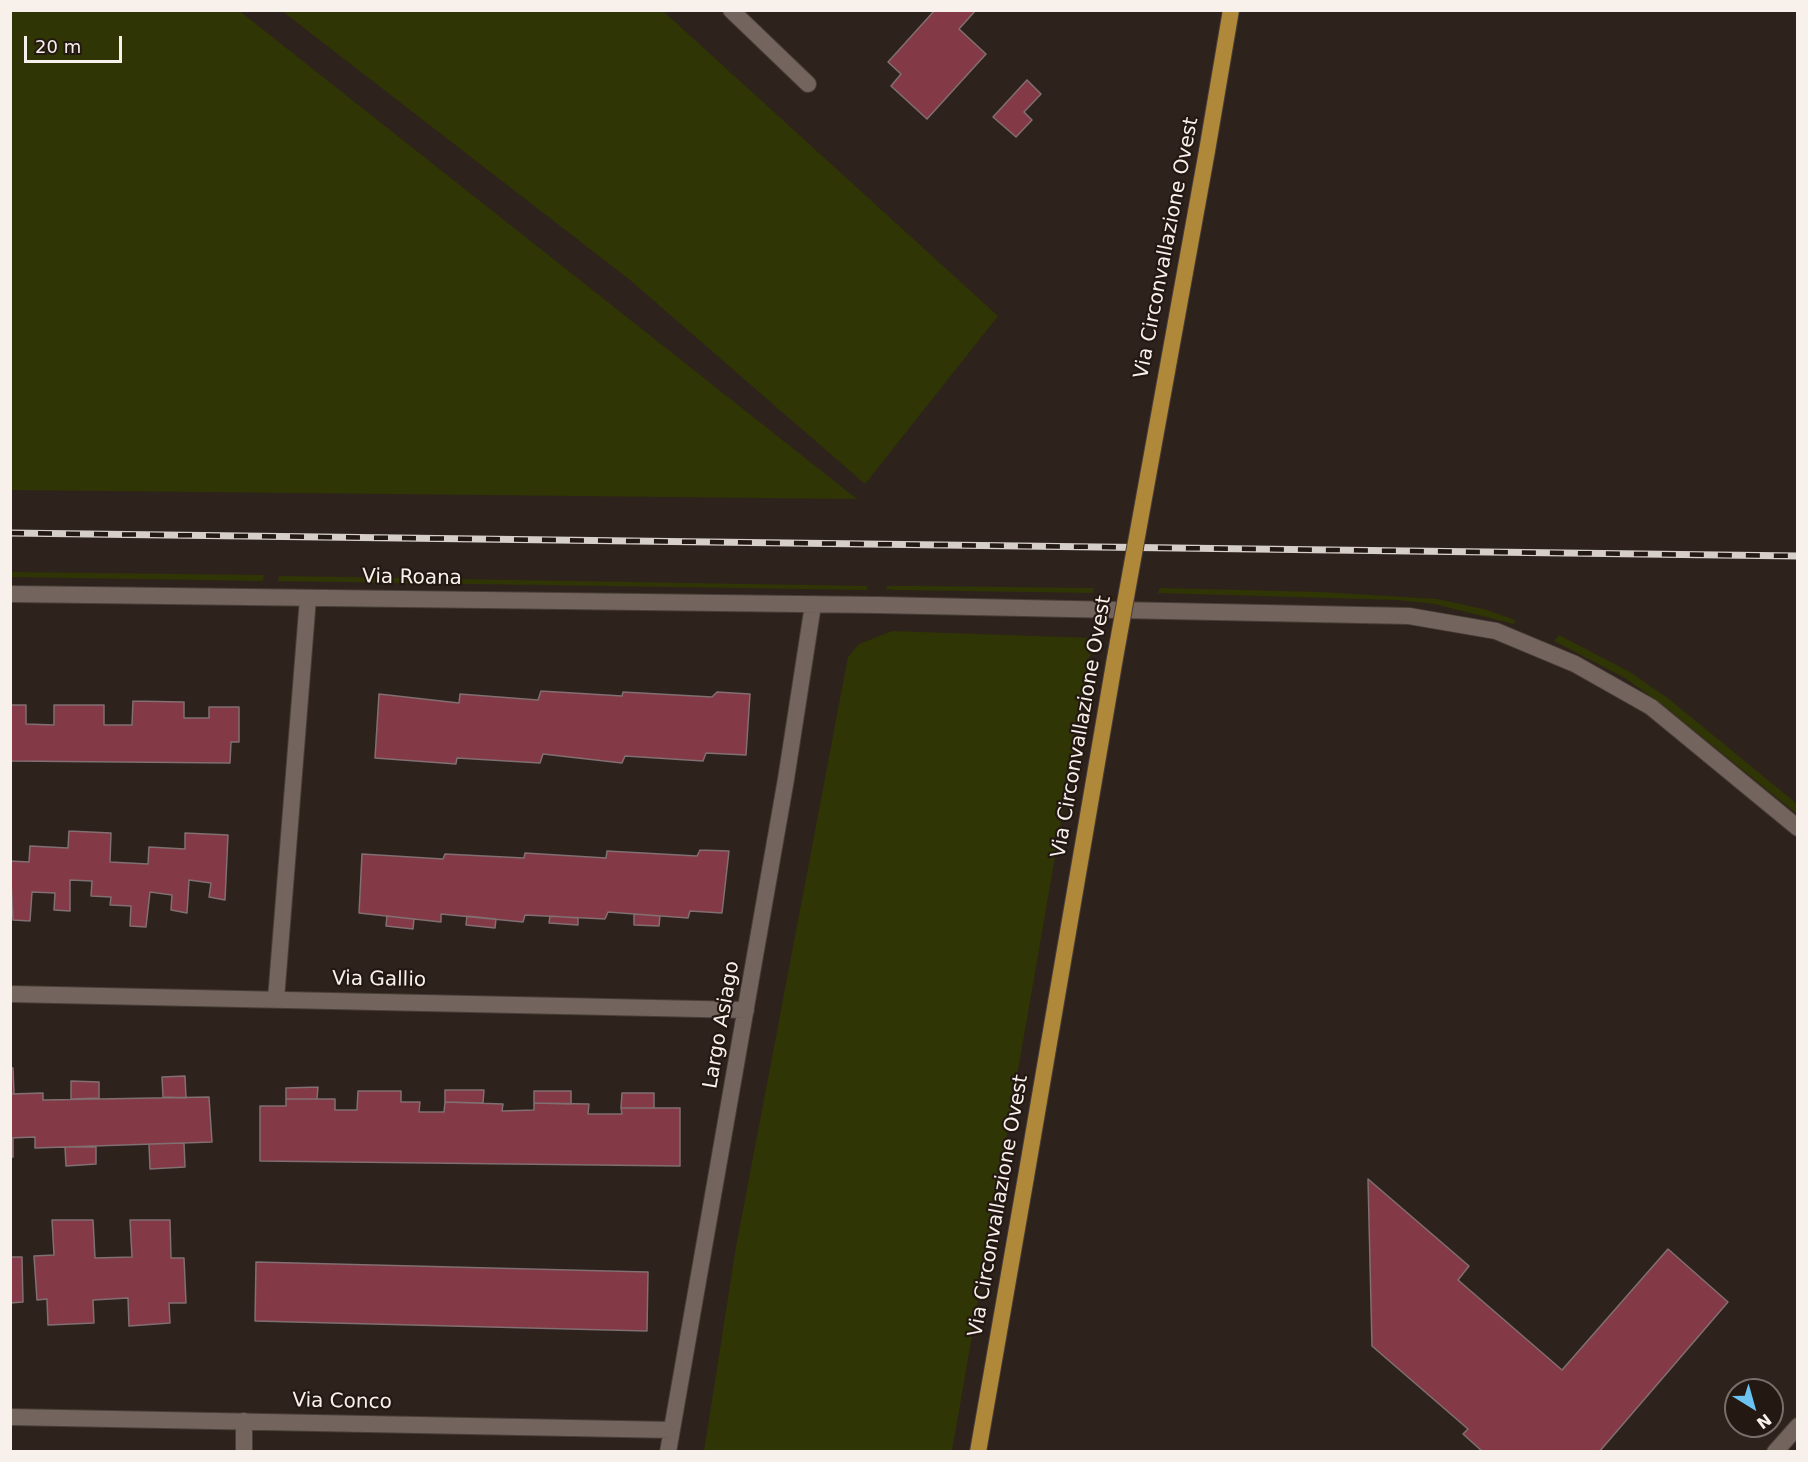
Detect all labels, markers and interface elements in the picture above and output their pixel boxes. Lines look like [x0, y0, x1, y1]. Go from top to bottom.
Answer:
scale bar [27, 24, 124, 62]
text: 20 m [35, 36, 81, 57]
street label: Via Circonvallazione Ovest [1130, 115, 1204, 381]
street label: Via Roana [362, 565, 462, 591]
street label: Via Circonvallazione Ovest [1047, 594, 1117, 860]
street label: Largo Asiago [699, 959, 745, 1091]
street label: Via Gallio [332, 967, 426, 993]
street label: Via Circonvallazione Ovest [964, 1073, 1034, 1339]
north arrow [1724, 1378, 1784, 1438]
street label: Via Conco [292, 1389, 392, 1415]
text: N [1753, 1410, 1775, 1433]

